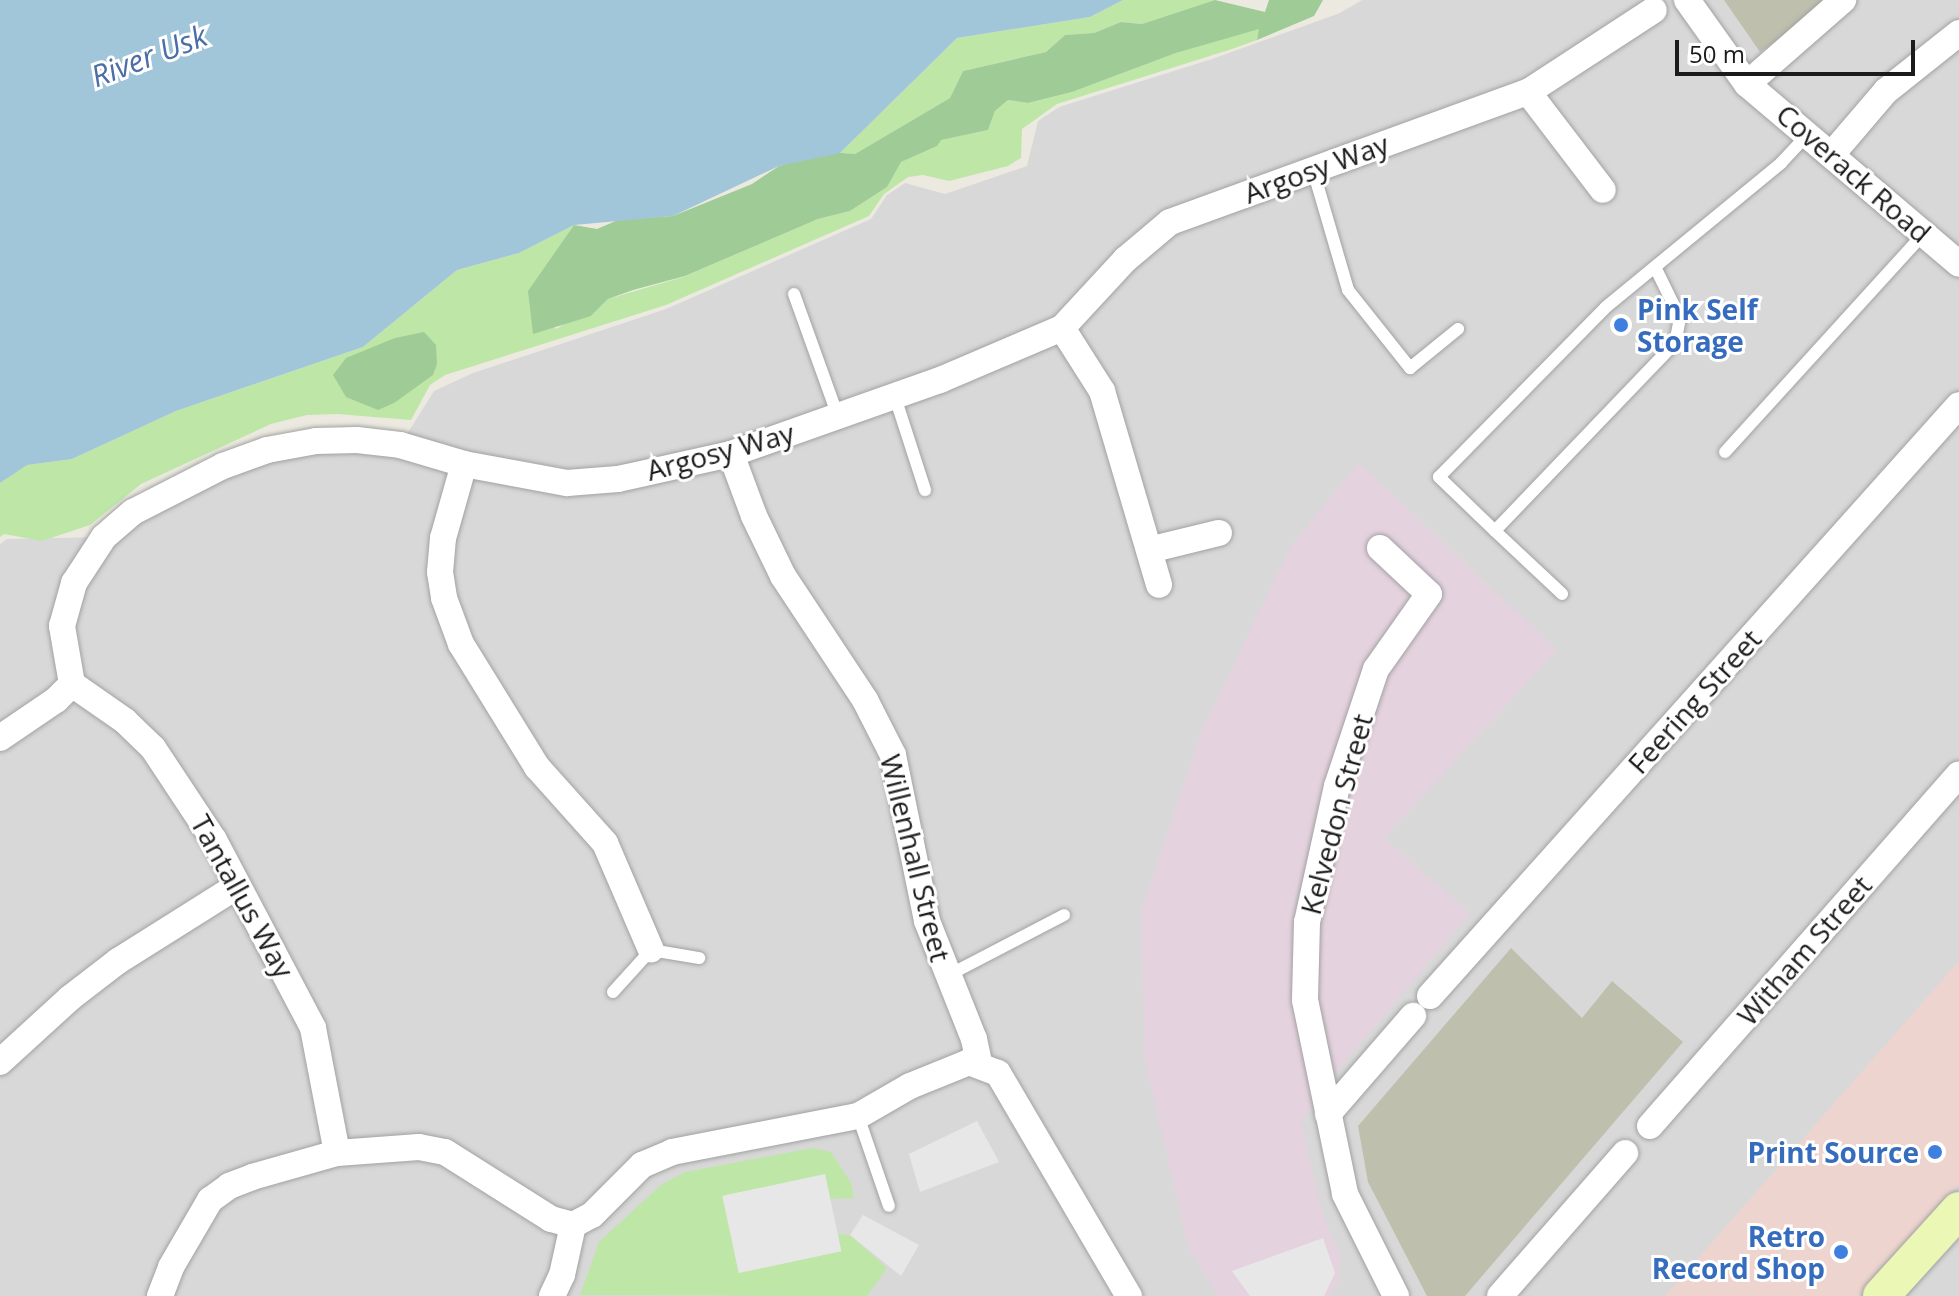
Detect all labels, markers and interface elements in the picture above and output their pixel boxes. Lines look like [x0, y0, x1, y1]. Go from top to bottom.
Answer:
water label: River Usk [86, 18, 212, 94]
scale bar [1679, 24, 1919, 74]
text: 50 m [1689, 37, 1745, 70]
street label: Coverack Road [1770, 97, 1938, 249]
street label: Argosy Way [1239, 126, 1393, 210]
place label: Pink Self Storage [1637, 292, 1758, 358]
marker: Pink Self Storage [1612, 316, 1630, 334]
street label: Argosy Way [643, 415, 797, 487]
street label: Feering Street [1621, 622, 1767, 780]
street label: Kelvedon Street [1293, 710, 1379, 918]
street label: Willenhall Street [874, 751, 958, 965]
street label: Tantallus Way [184, 809, 302, 983]
street label: Witham Street [1730, 868, 1878, 1032]
place label: Print Source [1748, 1135, 1919, 1169]
marker: Print Source [1926, 1143, 1944, 1161]
place label: Retro Record Shop [1652, 1219, 1825, 1285]
marker: Retro Record Shop [1832, 1243, 1850, 1261]

